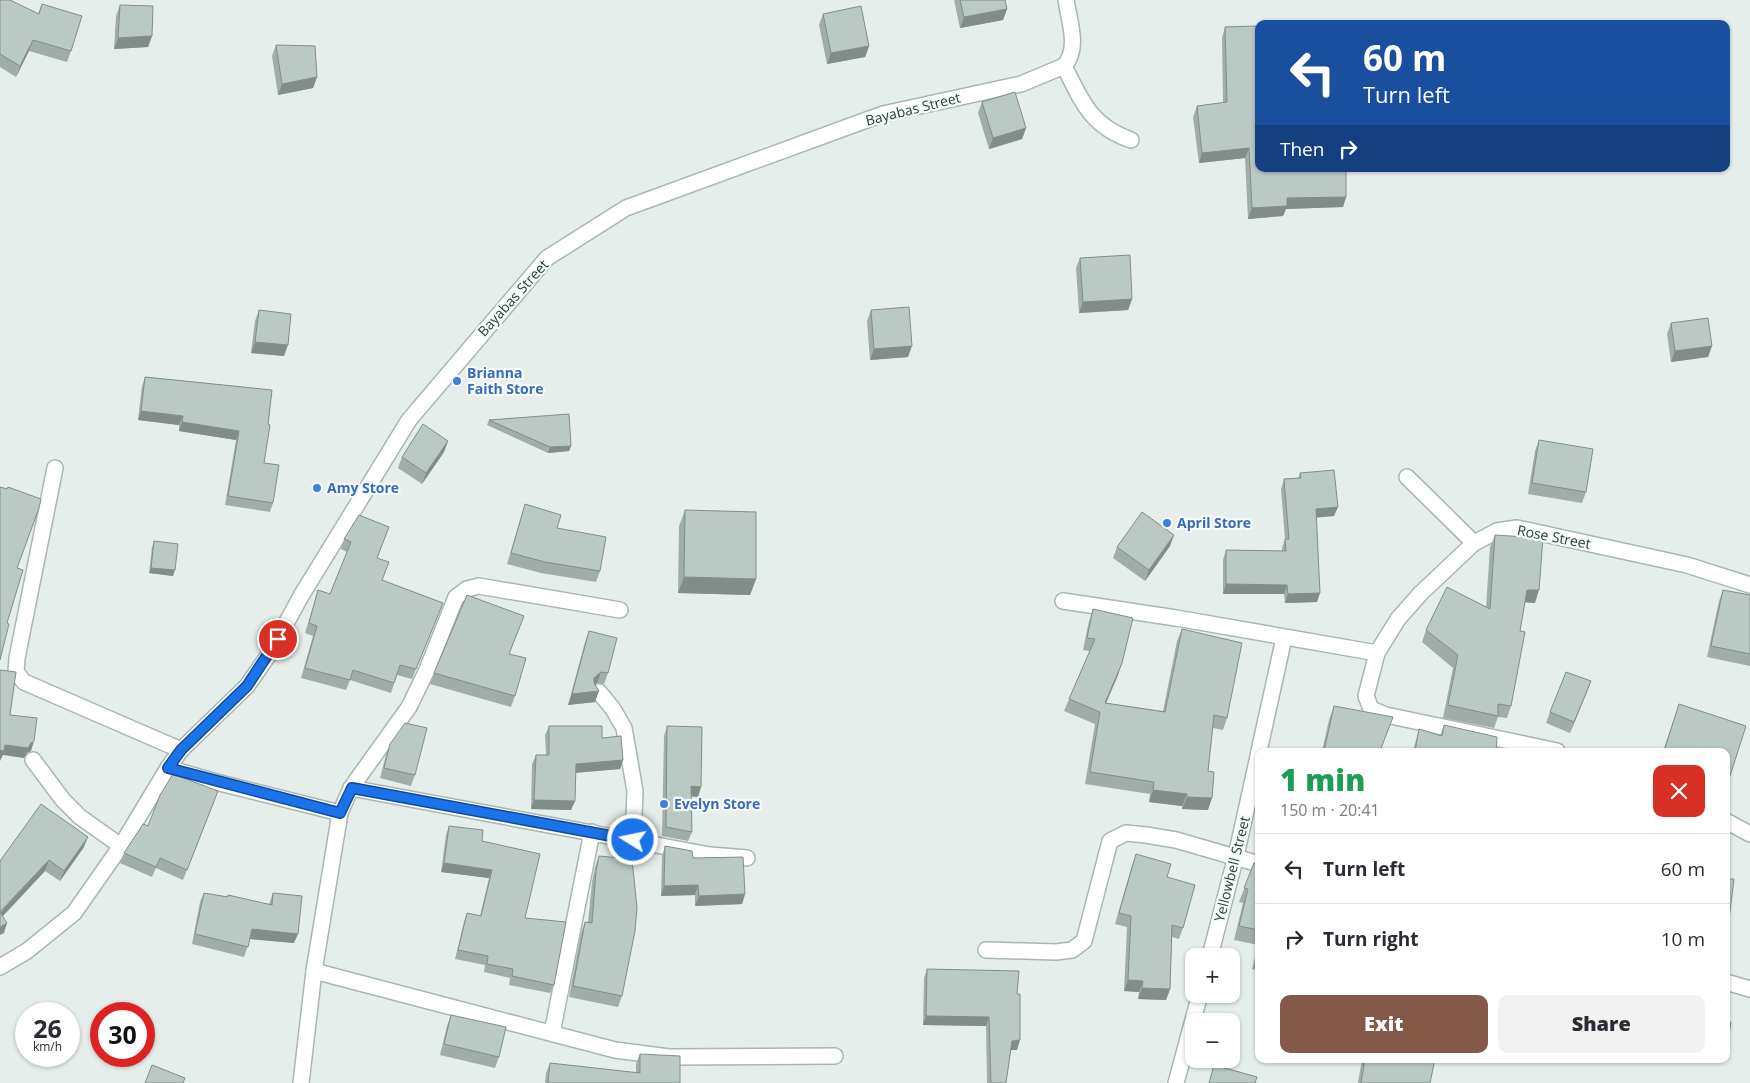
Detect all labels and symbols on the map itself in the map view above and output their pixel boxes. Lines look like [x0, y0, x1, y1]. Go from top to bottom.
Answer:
street label: Bayabas Street [863, 88, 962, 130]
street label: Bayabas Street [473, 255, 552, 340]
place label: Brianna Faith Store [467, 363, 543, 398]
marker: Brianna Faith Store [451, 375, 463, 387]
place label: Amy Store [327, 478, 399, 497]
marker: Amy Store [311, 482, 323, 494]
place label: April Store [1177, 513, 1251, 532]
marker: April Store [1161, 517, 1173, 529]
street label: Rose Street [1516, 520, 1592, 553]
pin [257, 618, 299, 660]
place label: Evelyn Store [674, 794, 760, 813]
marker: Evelyn Store [658, 798, 670, 810]
position arrow [606, 813, 658, 865]
street label: Yellowbell Street [1209, 814, 1254, 924]
speed limit sign: 30 [90, 1002, 155, 1067]

